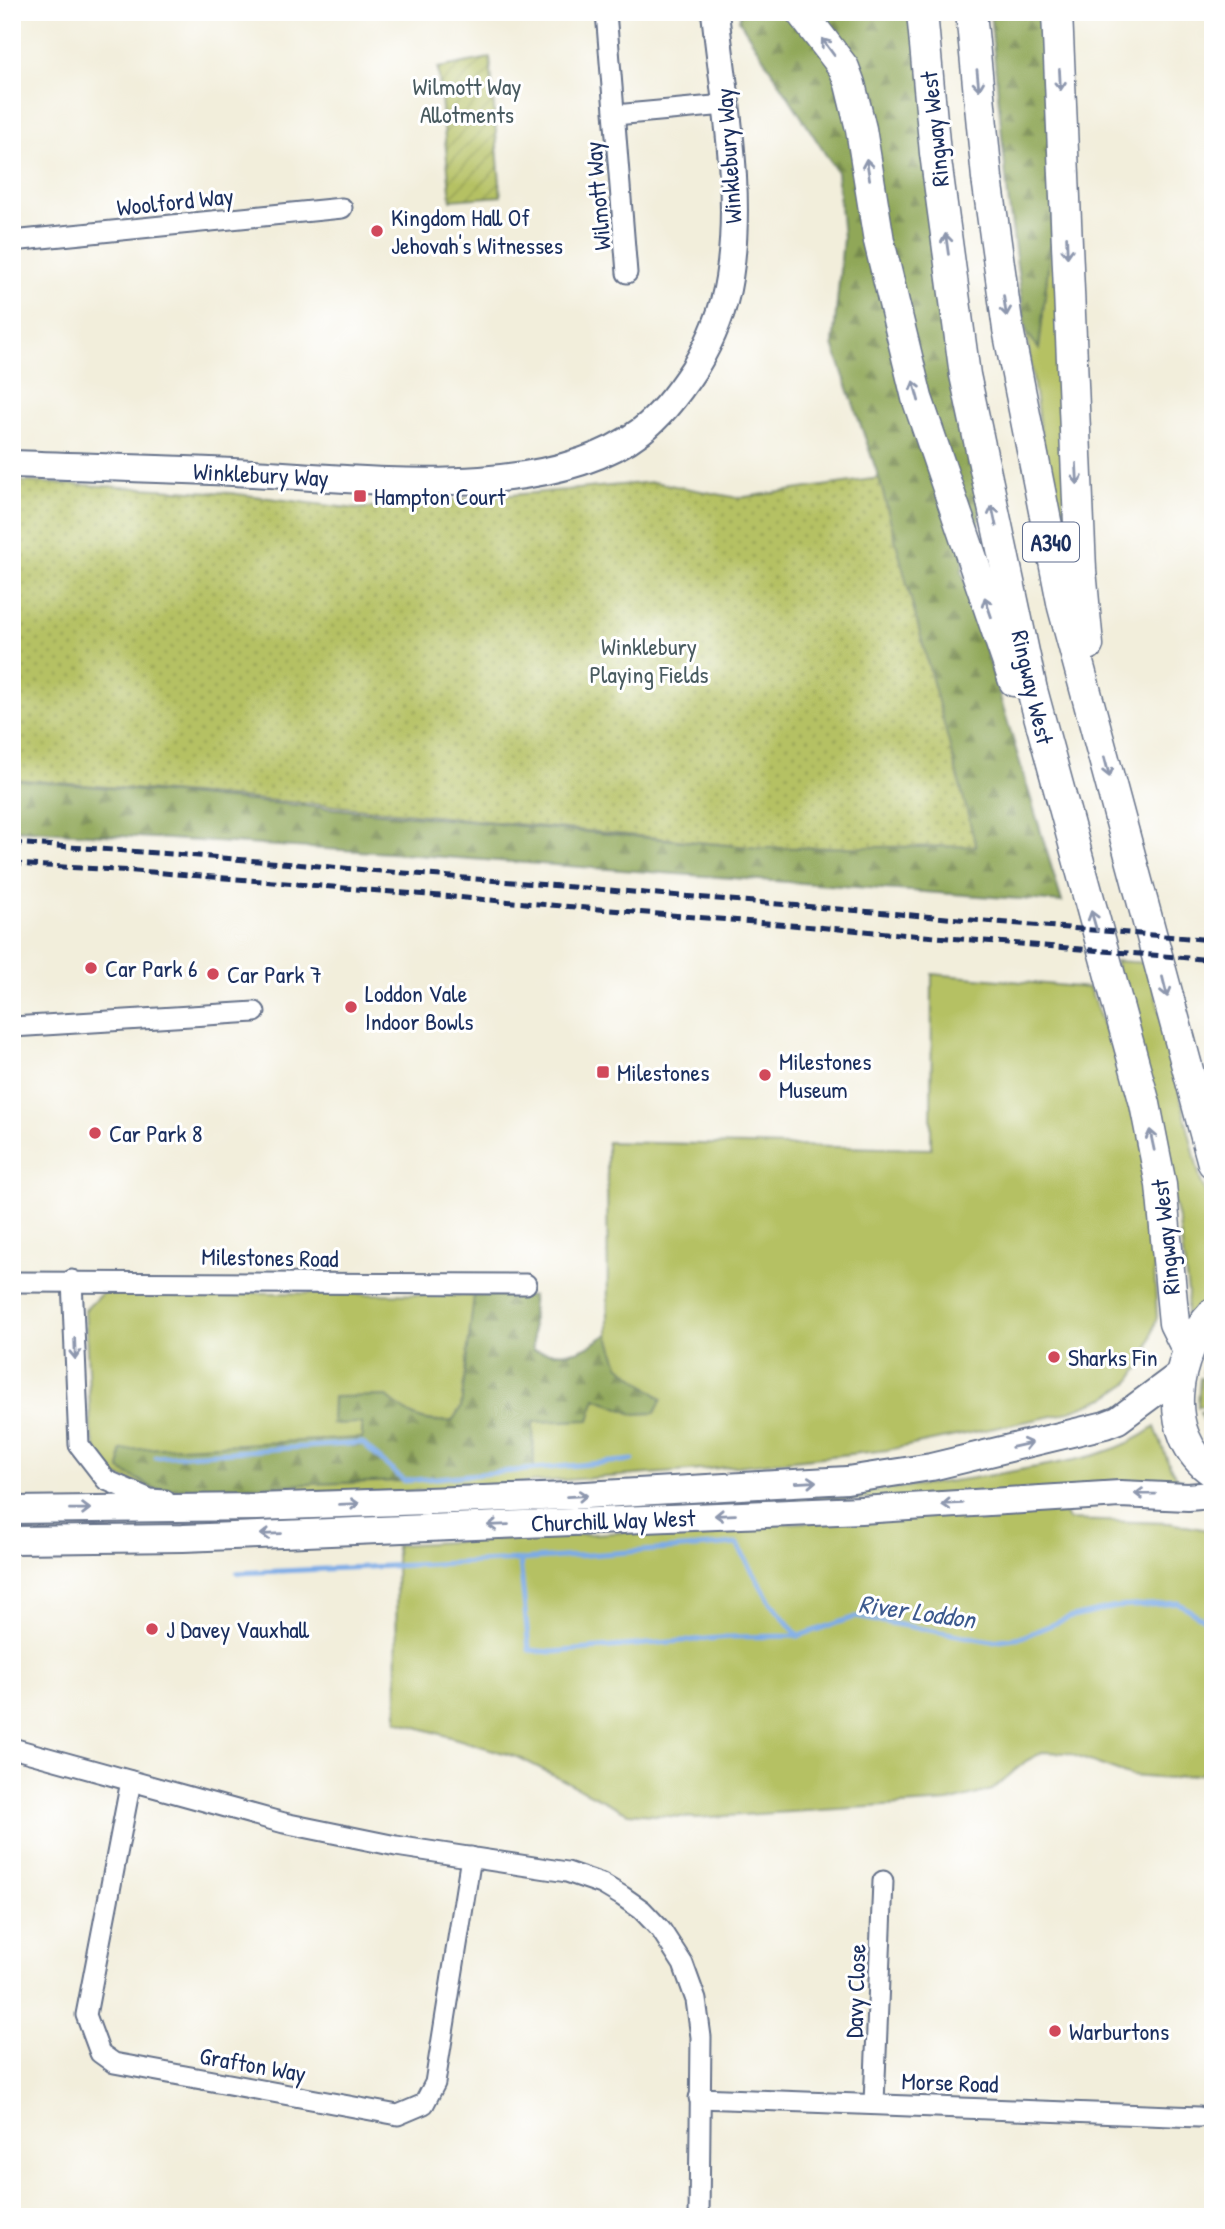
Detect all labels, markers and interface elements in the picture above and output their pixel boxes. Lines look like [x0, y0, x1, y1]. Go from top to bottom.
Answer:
one-way arrow [821, 38, 836, 57]
one-way arrow [972, 68, 985, 91]
street label: Ringway West [912, 69, 956, 188]
one-way arrow [1054, 69, 1067, 92]
park label: Wilmott Way Allotments [413, 70, 521, 130]
street label: Winklebury Way [707, 87, 749, 225]
street label: Wilmott Way [576, 140, 618, 252]
one-way arrow [861, 158, 874, 181]
street label: Woolford Way [115, 179, 235, 223]
place label: Kingdom Hall Of Jehovah's Witnesses [391, 201, 563, 261]
marker: Kingdom Hall Of Jehovah's Witnesses [369, 223, 385, 239]
one-way arrow [941, 233, 954, 256]
one-way arrow [1061, 235, 1074, 258]
one-way arrow [998, 294, 1011, 317]
one-way arrow [908, 381, 921, 403]
street label: Winklebury Way [192, 454, 330, 494]
one-way arrow [1070, 463, 1083, 486]
place label: Hampton Court [374, 480, 506, 512]
marker: Hampton Court [352, 488, 368, 504]
one-way arrow [987, 505, 1001, 528]
road number: A340 [1023, 522, 1079, 562]
one-way arrow [981, 597, 993, 619]
street label: Ringway West [1004, 627, 1062, 748]
park label: Winklebury Playing Fields [590, 630, 708, 690]
one-way arrow [1101, 755, 1114, 778]
one-way arrow [1087, 910, 1100, 932]
place label: Car Park 6 [105, 952, 198, 984]
place label: Car Park 7 [227, 958, 322, 990]
marker: Car Park 6 [83, 960, 99, 976]
marker: Car Park 7 [205, 966, 221, 982]
one-way arrow [1159, 975, 1172, 998]
place label: Loddon Vale Indoor Bowls [365, 977, 474, 1037]
marker: Loddon Vale Indoor Bowls [343, 999, 359, 1015]
place label: Milestones Museum [779, 1045, 871, 1105]
place label: Milestones [617, 1056, 709, 1088]
marker: Milestones [595, 1064, 611, 1080]
marker: Milestones Museum [757, 1067, 773, 1083]
place label: Car Park 8 [109, 1117, 202, 1149]
marker: Car Park 8 [87, 1125, 103, 1141]
one-way arrow [1145, 1129, 1159, 1152]
street label: Ringway West [1143, 1177, 1187, 1296]
street label: Milestones Road [201, 1240, 339, 1274]
one-way arrow [68, 1337, 82, 1360]
place label: Sharks Fin [1068, 1341, 1158, 1373]
marker: Sharks Fin [1046, 1349, 1062, 1365]
one-way arrow [1010, 1438, 1033, 1452]
one-way arrow [794, 1476, 817, 1489]
one-way arrow [1134, 1488, 1157, 1501]
one-way arrow [565, 1489, 588, 1502]
one-way arrow [337, 1497, 360, 1510]
one-way arrow [942, 1498, 964, 1511]
street label: Churchill Way West [530, 1501, 696, 1539]
one-way arrow [69, 1503, 92, 1516]
one-way arrow [714, 1509, 737, 1522]
one-way arrow [487, 1518, 510, 1531]
one-way arrow [259, 1528, 282, 1541]
water label: River Loddon [857, 1586, 980, 1637]
place label: J Davey Vauxhall [166, 1613, 310, 1645]
marker: J Davey Vauxhall [144, 1621, 160, 1637]
street label: Davy Close [837, 1943, 873, 2039]
place label: Warburtons [1069, 2015, 1169, 2047]
marker: Warburtons [1047, 2023, 1063, 2039]
street label: Grafton Way [197, 2039, 309, 2089]
street label: Morse Road [901, 2064, 999, 2100]

